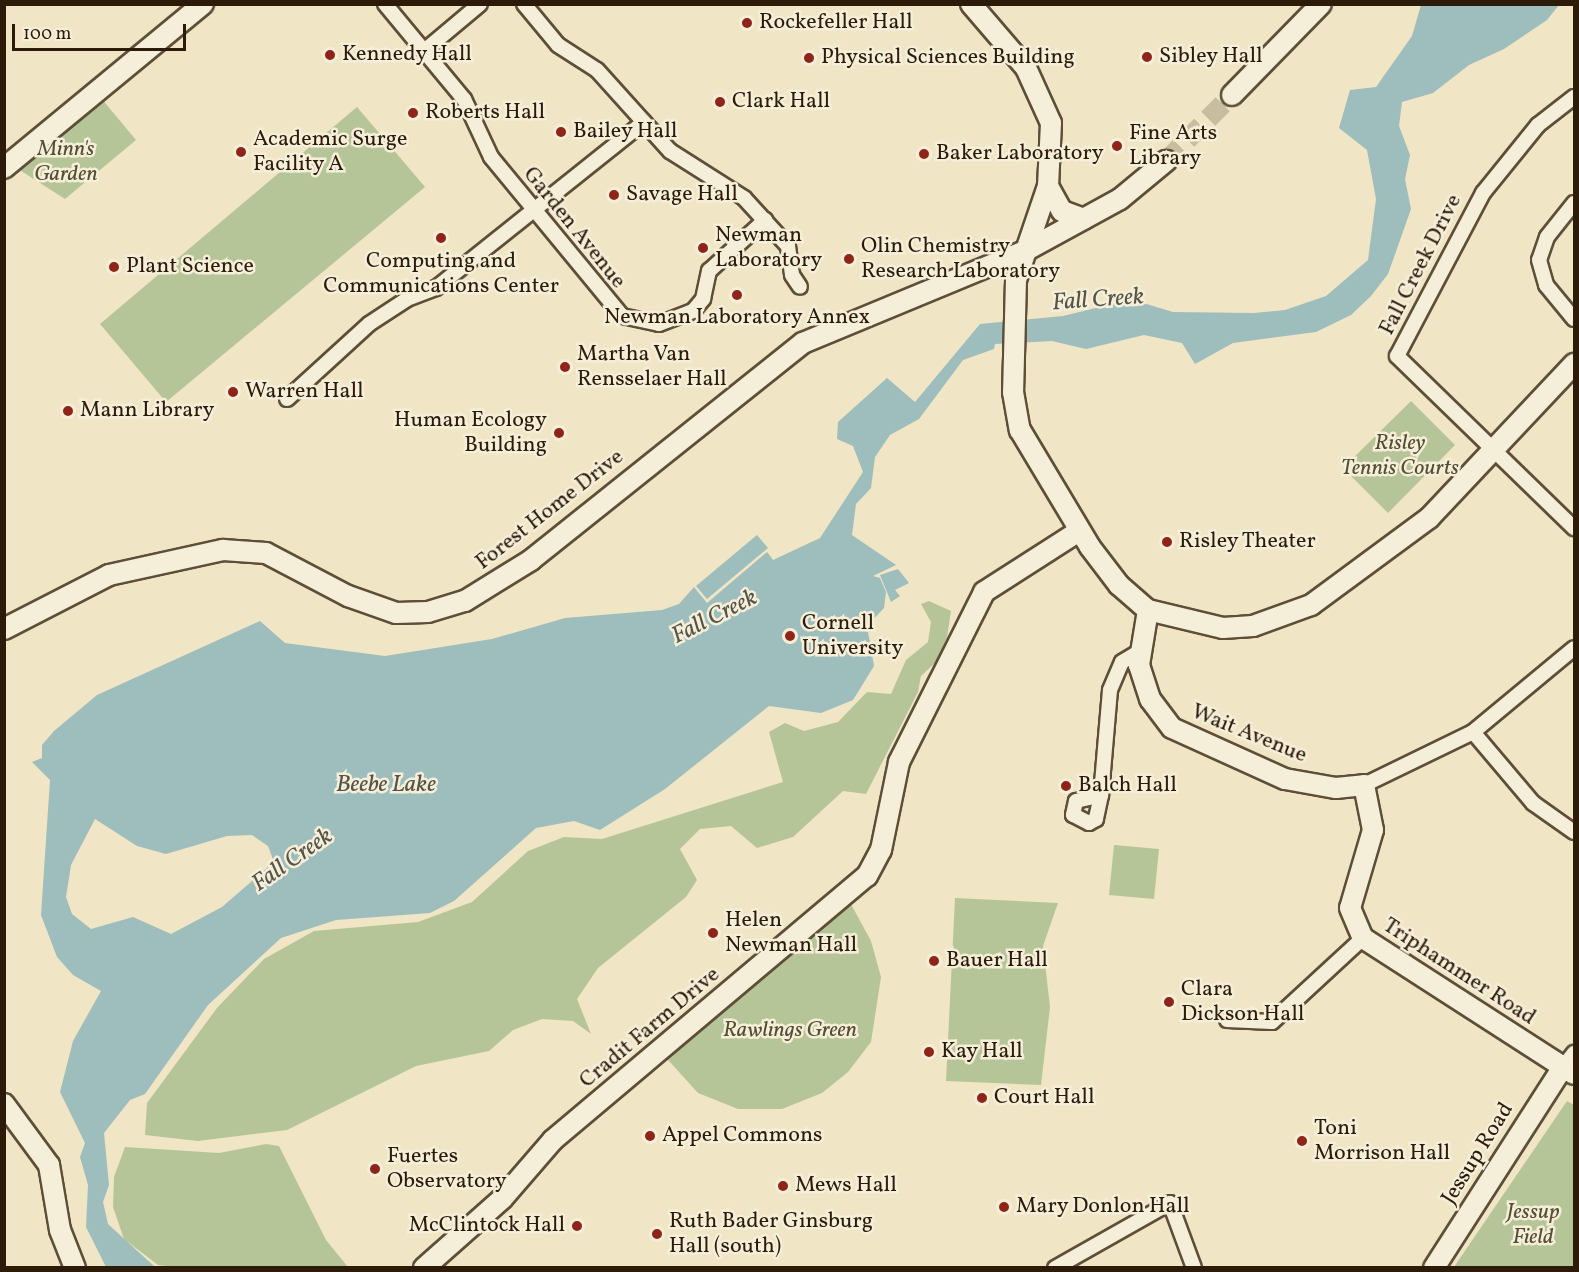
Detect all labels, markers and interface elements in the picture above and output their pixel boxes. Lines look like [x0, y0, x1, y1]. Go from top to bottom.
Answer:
place label: Rockefeller Hall [759, 10, 913, 36]
scale bar [15, 12, 189, 50]
marker: Rockefeller Hall [740, 16, 754, 30]
text: 100 m [23, 22, 72, 47]
place label: Kennedy Hall [342, 42, 473, 68]
place label: Sibley Hall [1159, 44, 1263, 70]
place label: Physical Sciences Building [821, 45, 1075, 71]
marker: Kennedy Hall [323, 48, 337, 62]
marker: Sibley Hall [1140, 50, 1154, 64]
marker: Physical Sciences Building [802, 51, 816, 65]
place label: Clark Hall [732, 89, 830, 115]
marker: Clark Hall [713, 95, 727, 109]
place label: Roberts Hall [425, 100, 545, 126]
marker: Roberts Hall [406, 106, 420, 120]
place label: Bailey Hall [573, 119, 678, 145]
place label: Fine Arts Library [1129, 120, 1217, 172]
marker: Bailey Hall [554, 125, 568, 139]
place label: Academic Surge Facility A [253, 126, 407, 178]
park label: Minn's Garden [34, 136, 98, 188]
marker: Fine Arts Library [1110, 139, 1124, 153]
place label: Baker Laboratory [936, 141, 1104, 167]
marker: Academic Surge Facility A [234, 145, 248, 159]
marker: Baker Laboratory [917, 147, 931, 161]
street label: Garden Avenue [517, 162, 631, 294]
place label: Savage Hall [626, 182, 738, 208]
marker: Savage Hall [607, 188, 621, 202]
street label: Fall Creek Drive [1374, 190, 1468, 340]
place label: Newman Laboratory [715, 222, 822, 274]
marker: Computing and Communications Center [434, 231, 448, 245]
place label: Olin Chemistry Research Laboratory [861, 233, 1060, 284]
marker: Newman Laboratory [696, 241, 710, 255]
place label: Computing and Communications Center [323, 248, 559, 300]
marker: Olin Chemistry Research Laboratory [842, 252, 856, 266]
place label: Plant Science [126, 254, 254, 280]
marker: Plant Science [107, 260, 121, 274]
water label: Fall Creek [1051, 283, 1145, 319]
marker: Newman Laboratory Annex [730, 288, 744, 302]
place label: Newman Laboratory Annex [604, 305, 870, 331]
place label: Martha Van Rensselaer Hall [577, 341, 727, 392]
marker: Martha Van Rensselaer Hall [558, 360, 572, 374]
place label: Warren Hall [245, 379, 364, 405]
marker: Warren Hall [226, 385, 240, 399]
place label: Mann Library [80, 398, 214, 424]
marker: Mann Library [61, 404, 75, 418]
place label: Human Ecology Building [394, 407, 547, 458]
marker: Human Ecology Building [552, 426, 566, 440]
park label: Risley Tennis Courts [1341, 430, 1459, 482]
street label: Forest Home Drive [471, 444, 629, 576]
place label: Risley Theater [1179, 529, 1317, 555]
marker: Risley Theater [1160, 535, 1174, 549]
water label: Fall Creek [667, 584, 763, 652]
place label: Cornell University [802, 610, 903, 662]
marker: Cornell University [783, 629, 797, 643]
street label: Wait Avenue [1187, 699, 1311, 769]
water label: Beebe Lake [336, 772, 436, 800]
place label: Balch Hall [1078, 773, 1177, 799]
marker: Balch Hall [1059, 779, 1073, 793]
water label: Fall Creek [247, 823, 339, 899]
place label: Helen Newman Hall [725, 907, 857, 958]
street label: Triphammer Road [1378, 913, 1540, 1031]
marker: Helen Newman Hall [706, 926, 720, 940]
place label: Bauer Hall [946, 948, 1048, 974]
marker: Bauer Hall [927, 954, 941, 968]
street label: Cradit Farm Drive [575, 962, 725, 1094]
place label: Clara Dickson Hall [1181, 976, 1304, 1028]
marker: Clara Dickson Hall [1162, 995, 1176, 1009]
park label: Rawlings Green [723, 1018, 857, 1044]
place label: Kay Hall [941, 1039, 1023, 1065]
marker: Kay Hall [922, 1045, 936, 1059]
place label: Court Hall [994, 1085, 1094, 1111]
marker: Court Hall [975, 1091, 989, 1105]
street label: Jessup Road [1436, 1098, 1520, 1210]
place label: Toni Morrison Hall [1314, 1115, 1450, 1166]
place label: Appel Commons [662, 1123, 822, 1149]
marker: Appel Commons [643, 1129, 657, 1143]
marker: Toni Morrison Hall [1295, 1134, 1309, 1148]
place label: Fuertes Observatory [387, 1143, 507, 1194]
marker: Fuertes Observatory [368, 1162, 382, 1176]
place label: Mews Hall [795, 1173, 897, 1199]
marker: Mews Hall [776, 1179, 790, 1193]
place label: Mary Donlon Hall [1016, 1194, 1190, 1220]
park label: Jessup Field [1507, 1199, 1559, 1250]
marker: Mary Donlon Hall [997, 1200, 1011, 1214]
place label: Ruth Bader Ginsburg Hall (south) [669, 1208, 873, 1260]
place label: McClintock Hall [409, 1213, 565, 1239]
marker: McClintock Hall [570, 1219, 584, 1233]
marker: Ruth Bader Ginsburg Hall (south) [650, 1227, 664, 1241]

